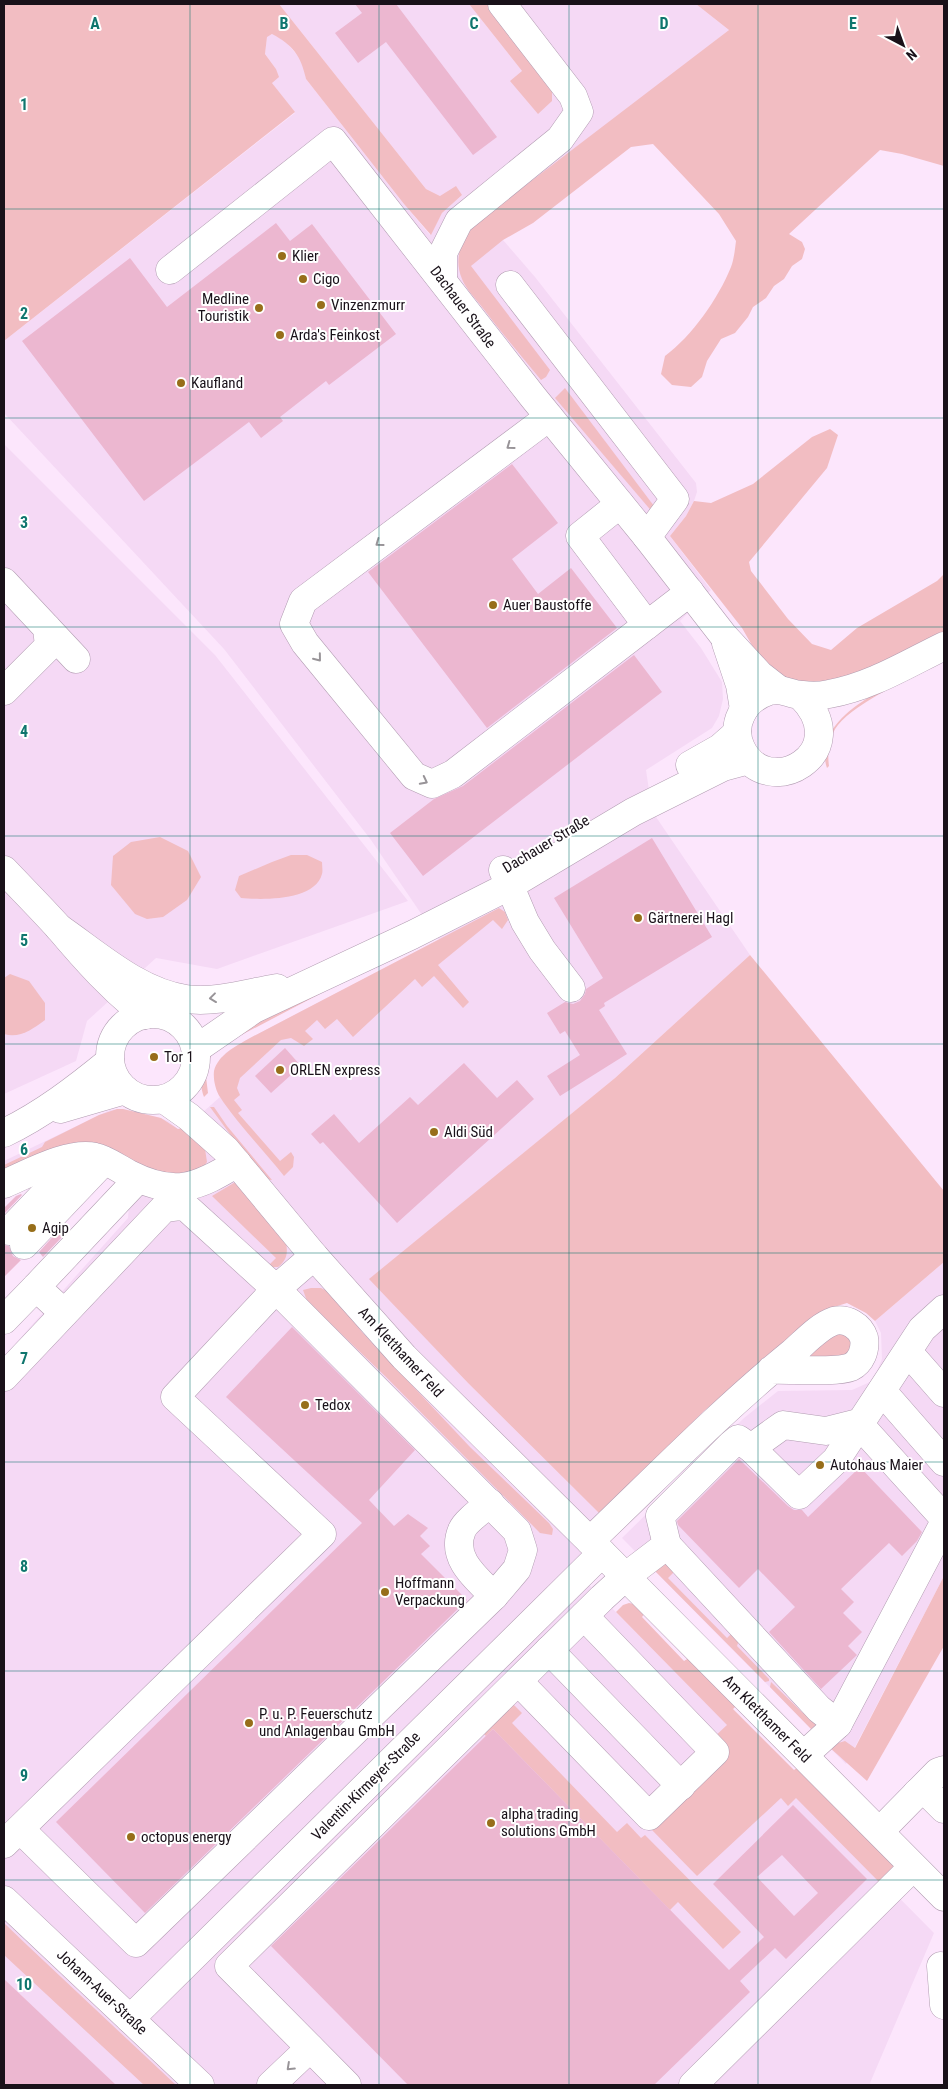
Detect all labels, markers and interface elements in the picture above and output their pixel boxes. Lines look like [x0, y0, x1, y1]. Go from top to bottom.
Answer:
text: A [90, 14, 100, 33]
text: B [280, 14, 289, 33]
text: C [469, 14, 479, 33]
text: D [659, 14, 669, 33]
text: E [849, 14, 857, 33]
north arrow [878, 20, 928, 70]
text: N [903, 46, 920, 64]
text: 1 [20, 95, 28, 114]
place label: Klier [292, 247, 319, 265]
marker: Klier [276, 250, 288, 262]
street label: Dachauer Straße [426, 262, 500, 352]
place label: Cigo [313, 270, 340, 288]
marker: Cigo [297, 273, 309, 285]
place label: Medline Touristik [198, 290, 249, 325]
place label: Vinzenzmurr [331, 296, 406, 314]
marker: Vinzenzmurr [315, 299, 327, 311]
marker: Medline Touristik [253, 302, 265, 314]
text: 2 [20, 304, 28, 323]
place label: Arda's Feinkost [290, 326, 380, 344]
marker: Arda's Feinkost [274, 329, 286, 341]
place label: Kaufland [191, 374, 243, 392]
marker: Kaufland [175, 377, 187, 389]
one-way arrow [506, 440, 516, 449]
text: 3 [20, 513, 28, 532]
one-way arrow [376, 537, 385, 545]
place label: Auer Baustoffe [503, 596, 592, 614]
marker: Auer Baustoffe [487, 599, 499, 611]
one-way arrow [312, 653, 321, 662]
text: 4 [20, 722, 28, 741]
one-way arrow [419, 774, 428, 785]
street label: Dachauer Straße [499, 811, 593, 877]
place label: Gärtnerei Hagl [648, 909, 733, 927]
marker: Gärtnerei Hagl [632, 912, 644, 924]
text: 5 [20, 931, 28, 950]
one-way arrow [209, 992, 217, 1003]
place label: Tor 1 [164, 1048, 194, 1066]
marker: Tor 1 [148, 1051, 160, 1063]
place label: ORLEN express [290, 1061, 381, 1079]
marker: ORLEN express [274, 1064, 286, 1076]
place label: Aldi Süd [444, 1123, 493, 1141]
marker: Aldi Süd [428, 1126, 440, 1138]
text: 6 [20, 1140, 28, 1159]
place label: Agip [42, 1219, 69, 1237]
marker: Agip [26, 1222, 38, 1234]
street label: Am Kletthamer Feld [355, 1303, 447, 1401]
text: 7 [20, 1349, 28, 1368]
place label: Tedox [315, 1396, 351, 1414]
marker: Tedox [299, 1399, 311, 1411]
place label: Autohaus Maier [830, 1456, 924, 1474]
marker: Autohaus Maier [814, 1459, 826, 1471]
text: 8 [20, 1557, 28, 1576]
place label: Hoffmann Verpackung [395, 1574, 465, 1609]
marker: Hoffmann Verpackung [379, 1586, 391, 1598]
street label: Am Kletthamer Feld [719, 1671, 815, 1767]
place label: P. u. P. Feuerschutz und Anlagenbau GmbH [259, 1705, 395, 1740]
marker: P. u. P. Feuerschutz und Anlagenbau GmbH [243, 1717, 255, 1729]
street label: Valentin-Kirmeyer-Straße [308, 1728, 424, 1844]
text: 9 [20, 1766, 28, 1785]
place label: alpha trading solutions GmbH [501, 1805, 596, 1840]
marker: alpha trading solutions GmbH [485, 1817, 497, 1829]
place label: octopus energy [141, 1828, 232, 1846]
marker: octopus energy [125, 1831, 137, 1843]
street label: Johann-Auer-Straße [53, 1945, 151, 2039]
text: 10 [16, 1975, 32, 1994]
one-way arrow [287, 2061, 296, 2070]

